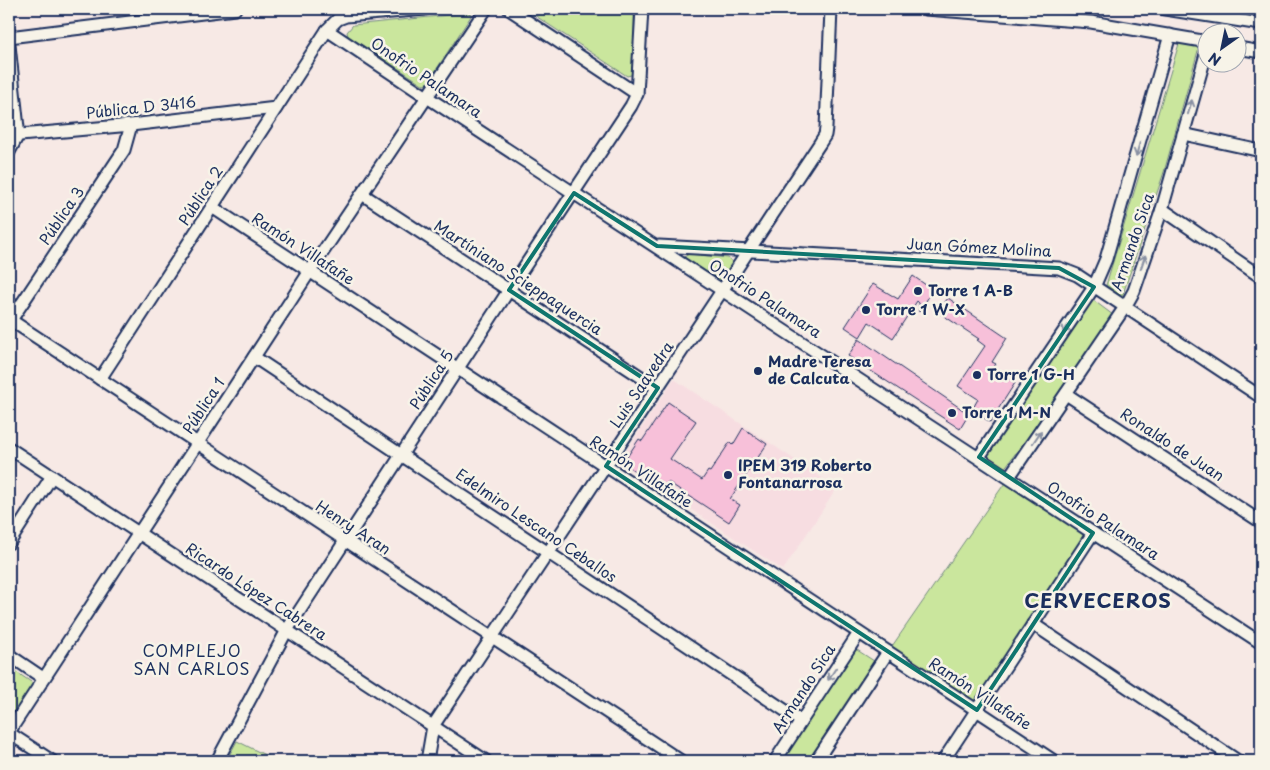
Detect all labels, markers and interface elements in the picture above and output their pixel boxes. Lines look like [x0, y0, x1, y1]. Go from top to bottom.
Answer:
north arrow [1198, 22, 1248, 72]
street label: Onofrio Palamara [367, 31, 488, 123]
text: N [1204, 47, 1225, 71]
street label: Pública D 3416 [85, 89, 197, 124]
one-way arrow [1186, 99, 1196, 115]
one-way arrow [1132, 140, 1142, 156]
street label: Pública 2 [172, 161, 228, 230]
street label: Pública 3 [33, 181, 89, 249]
street label: Armando Sica [1104, 189, 1159, 294]
street label: Ramón Villafañe [248, 206, 360, 290]
street label: Martíniano Scieppaquercia [430, 214, 608, 340]
street label: Juan Gómez Molina [906, 231, 1053, 262]
street label: Onofrio Palamara [705, 253, 827, 343]
one-way arrow [1139, 254, 1149, 270]
place label: Torre 1 A-B [928, 278, 1013, 301]
marker: Torre 1 A-B [912, 285, 924, 297]
place label: Torre 1 W-X [876, 297, 966, 320]
marker: Torre 1 W-X [860, 304, 872, 316]
one-way arrow [1062, 320, 1072, 334]
street label: Luis Saavedra [603, 336, 679, 432]
street label: Pública 5 [403, 345, 459, 413]
place label: Madre Teresa de Calcuta [768, 349, 872, 389]
place label: Torre 1 G-H [987, 362, 1075, 385]
marker: Madre Teresa de Calcuta [752, 365, 764, 377]
marker: Torre 1 G-H [971, 369, 983, 381]
street label: Pública 1 [176, 372, 230, 438]
place label: Torre 1 M-N [962, 400, 1051, 423]
street label: Ronaldo de Juan [1116, 401, 1229, 486]
marker: Torre 1 M-N [946, 407, 958, 419]
street label: Ramón Villafañe [586, 429, 698, 513]
one-way arrow [1032, 430, 1042, 444]
place label: IPEM 319 Roberto Fontanarrosa [738, 453, 872, 493]
street label: Edelmiro Lescano Ceballos [452, 462, 622, 587]
marker: IPEM 319 Roberto Fontanarrosa [722, 469, 734, 481]
street label: Onofrio Palamara [1043, 475, 1165, 565]
street label: Henry Aran [312, 494, 396, 560]
street label: Ricardo López Cabrera [181, 536, 333, 646]
district label: CERVECEROS [1024, 585, 1172, 615]
district label: COMPLEJO SAN CARLOS [133, 638, 251, 680]
street label: Armando Sica [765, 639, 840, 737]
street label: Ramón Villafañe [925, 651, 1037, 735]
one-way arrow [827, 666, 837, 680]

